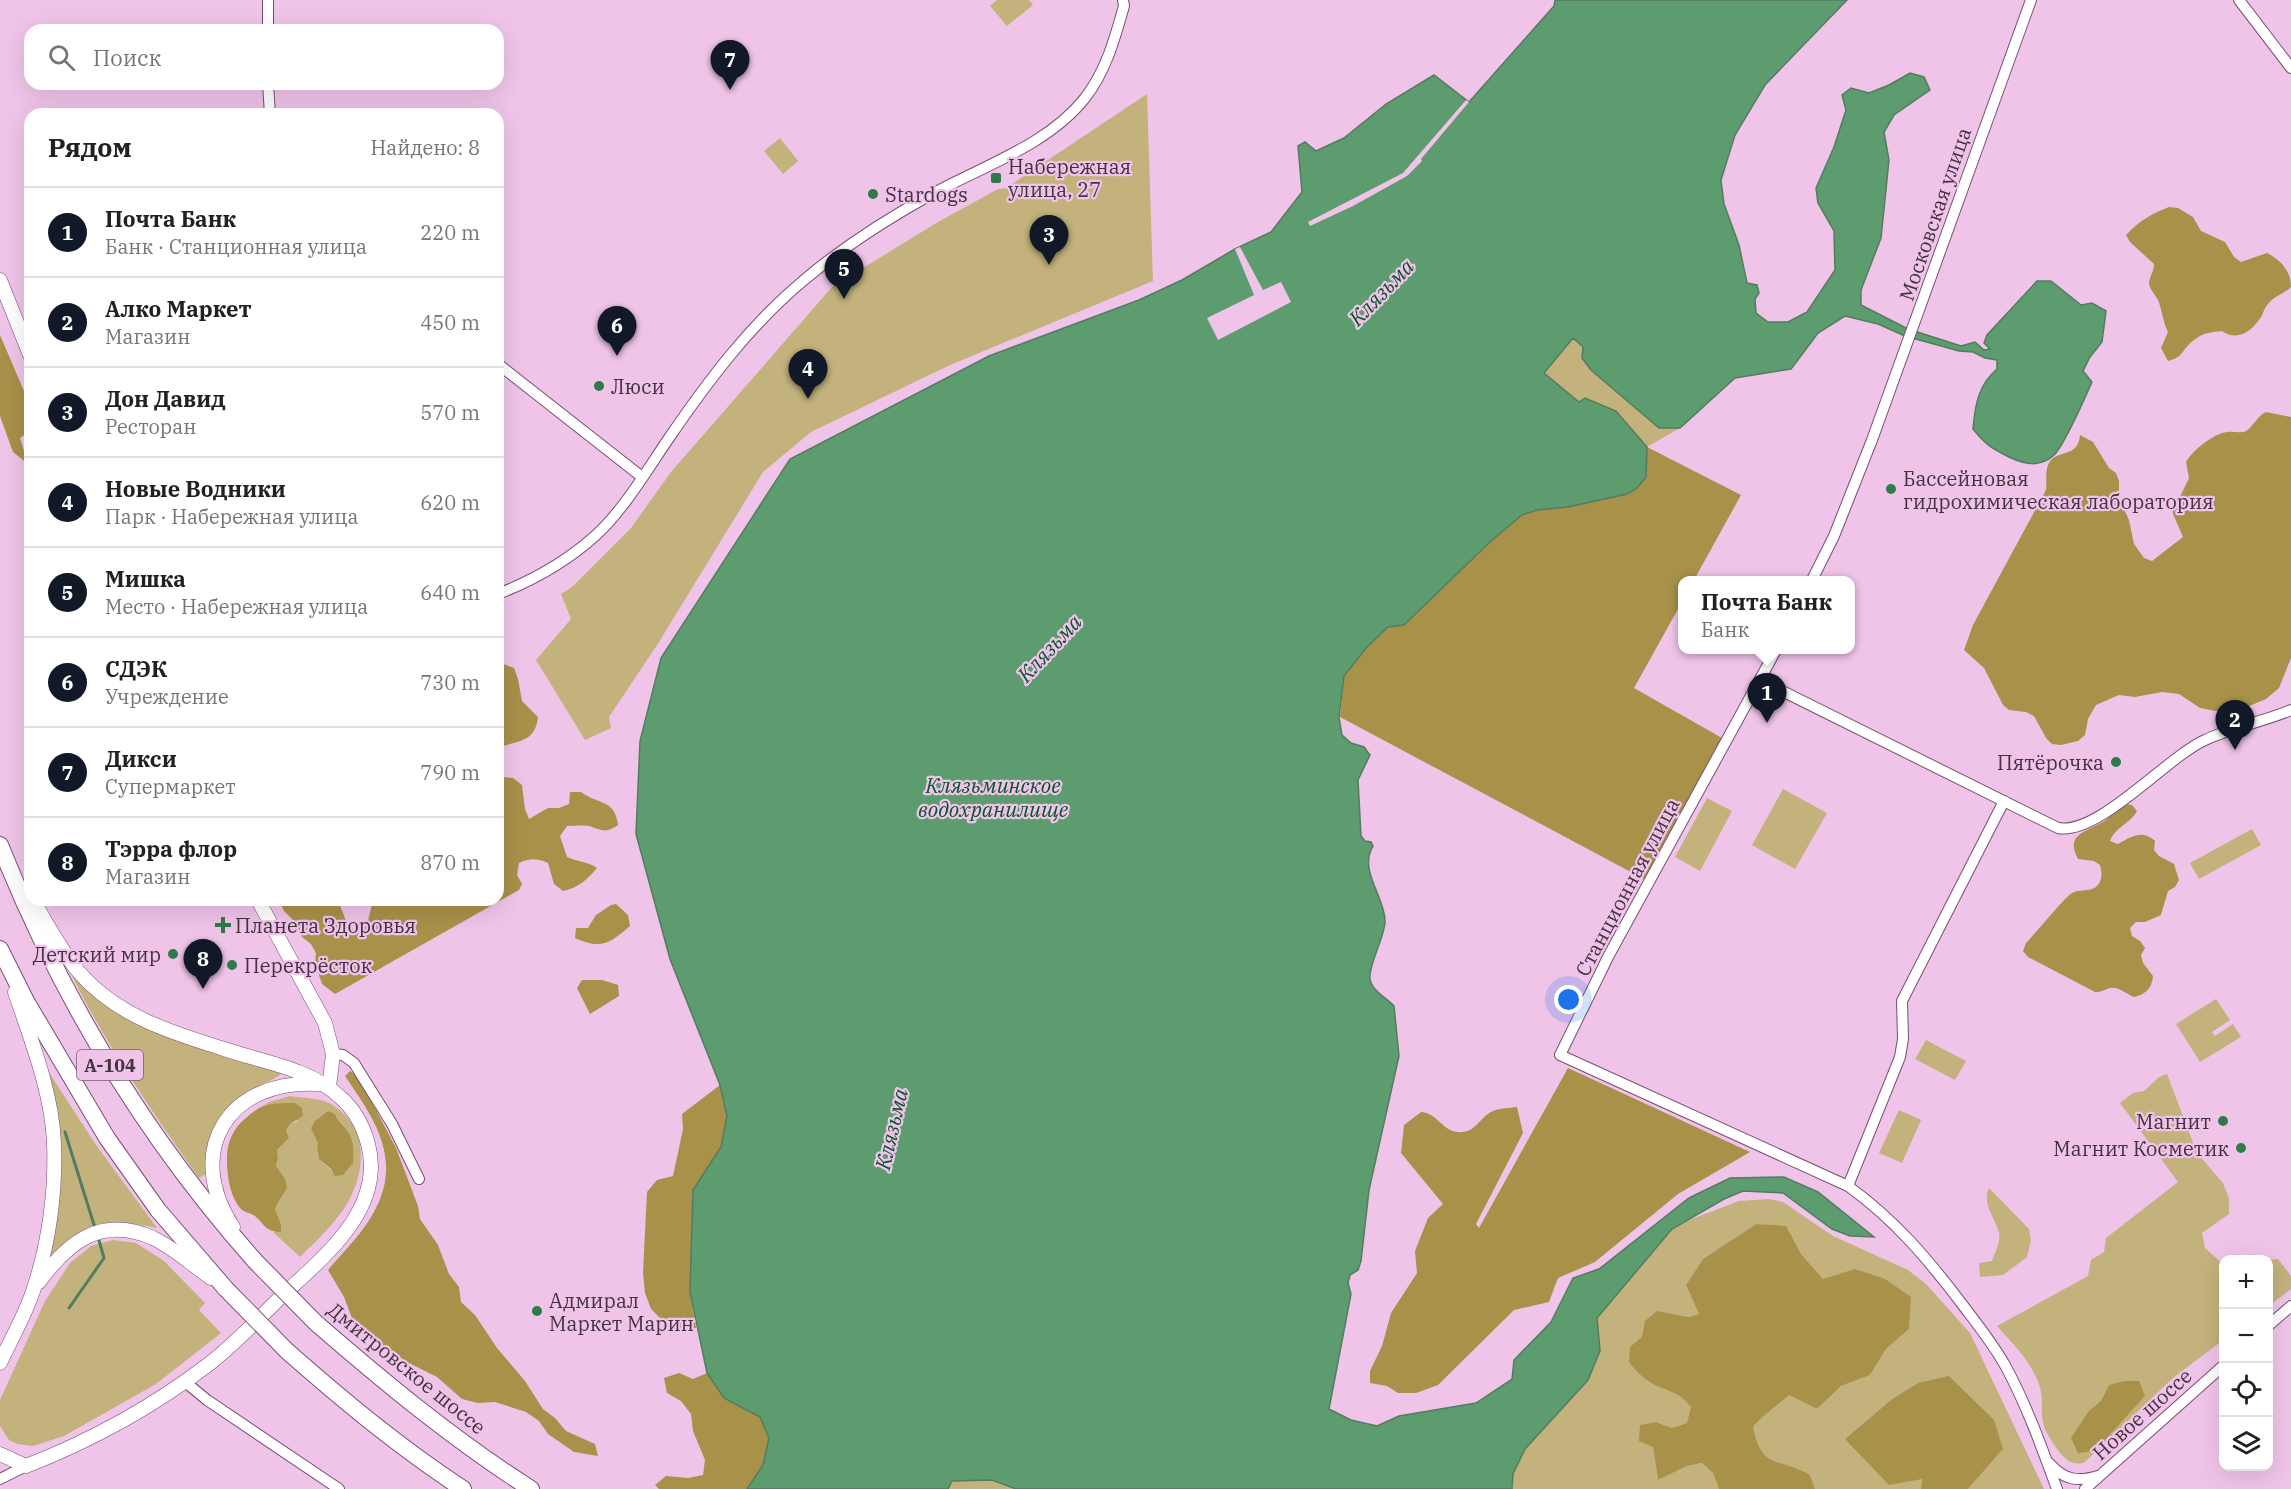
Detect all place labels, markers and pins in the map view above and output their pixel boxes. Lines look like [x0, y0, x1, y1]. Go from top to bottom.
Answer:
pin: 7 [710, 40, 750, 90]
place label: Набережная улица, 27 [1008, 153, 1131, 203]
marker: Набережная улица, 27 [989, 171, 1003, 185]
place label: Stardogs [885, 181, 968, 208]
marker: Stardogs [866, 187, 880, 201]
pin: 3 [1030, 216, 1068, 265]
pin: 5 [824, 250, 864, 299]
pin: 6 [598, 306, 636, 356]
pin: 4 [788, 350, 828, 399]
place label: Люси [611, 373, 665, 400]
marker: Люси [592, 379, 606, 393]
place label: Бассейновая гидрохимическая лаборатория [1903, 465, 2214, 515]
marker: Бассейновая гидрохимическая лаборатория [1884, 482, 1898, 496]
pin: 1 [1748, 674, 1786, 723]
pin: 2 [2216, 700, 2254, 750]
place label: Пятёрочка [1997, 749, 2104, 776]
marker: Пятёрочка [2109, 755, 2123, 769]
place label: Планета Здоровья [235, 912, 416, 939]
marker: Планета Здоровья [216, 918, 230, 932]
pin: 8 [184, 940, 222, 989]
place label: Детский мир [33, 941, 161, 968]
marker: Детский мир [166, 947, 180, 961]
place label: Перекрёсток [244, 952, 372, 979]
marker: Перекрёсток [225, 958, 239, 972]
place label: Магнит [2136, 1108, 2211, 1135]
marker: Магнит [2216, 1114, 2230, 1128]
place label: Магнит Косметик [2053, 1135, 2229, 1162]
marker: Магнит Косметик [2234, 1141, 2248, 1155]
place label: Адмирал Маркет Марин [549, 1287, 694, 1337]
marker: Адмирал Маркет Марин [530, 1304, 544, 1318]

